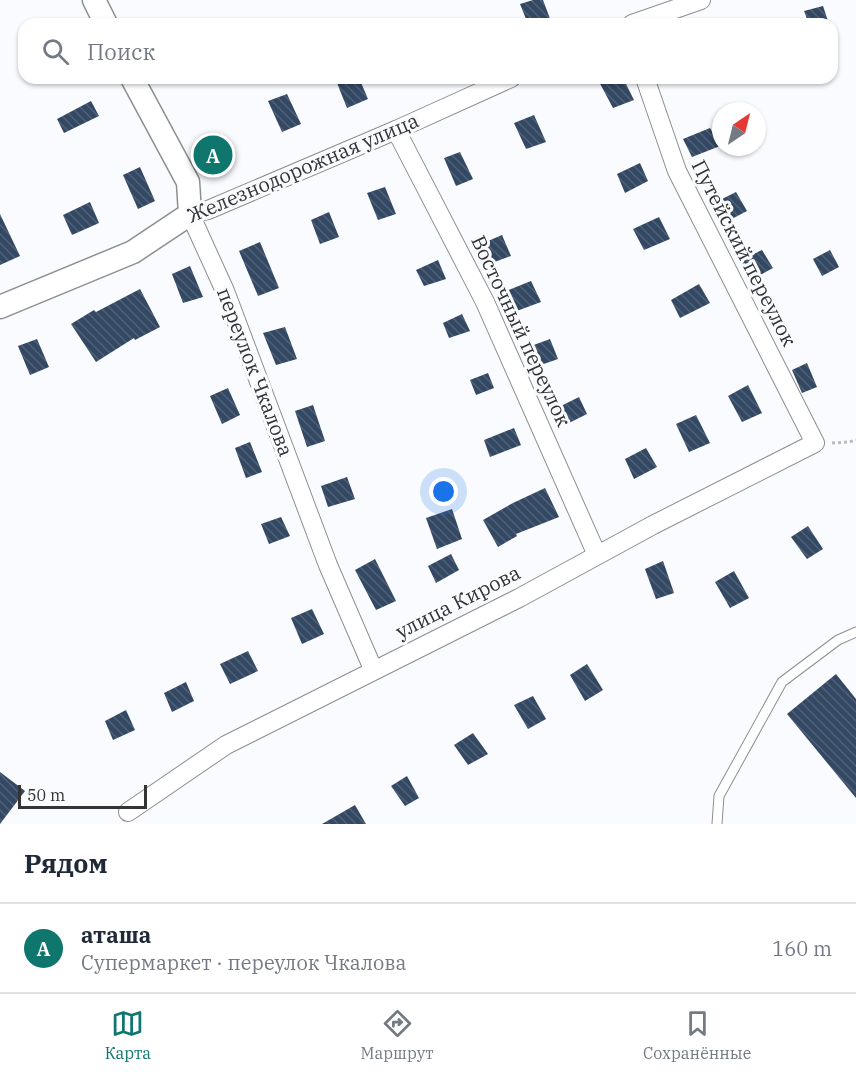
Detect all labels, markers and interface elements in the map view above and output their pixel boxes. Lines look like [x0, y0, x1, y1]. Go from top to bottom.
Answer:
search box [18, 18, 838, 84]
icon: search [39, 35, 72, 68]
text: Поиск [87, 37, 155, 66]
north arrow [712, 102, 766, 156]
street label: Железнодорожная улица [183, 106, 423, 229]
pin: A [194, 132, 232, 178]
street label: Путейский переулок [686, 155, 803, 351]
street label: Восточный переулок [465, 231, 578, 431]
street label: переулок Чкалова [211, 283, 300, 460]
your location [429, 477, 458, 506]
street label: улица Кирова [391, 558, 525, 645]
scale bar [18, 782, 147, 810]
text: 50 m [27, 785, 65, 805]
text: Рядом [24, 846, 108, 880]
text: аташа [81, 920, 151, 949]
text: A [37, 935, 50, 962]
text: 160 m [772, 935, 832, 962]
text: Супермаркет · переулок Чкалова [81, 949, 406, 976]
tab: Карта [105, 1007, 151, 1063]
tab: Маршрут [360, 1007, 434, 1063]
tab: Сохранённые [643, 1007, 751, 1063]

